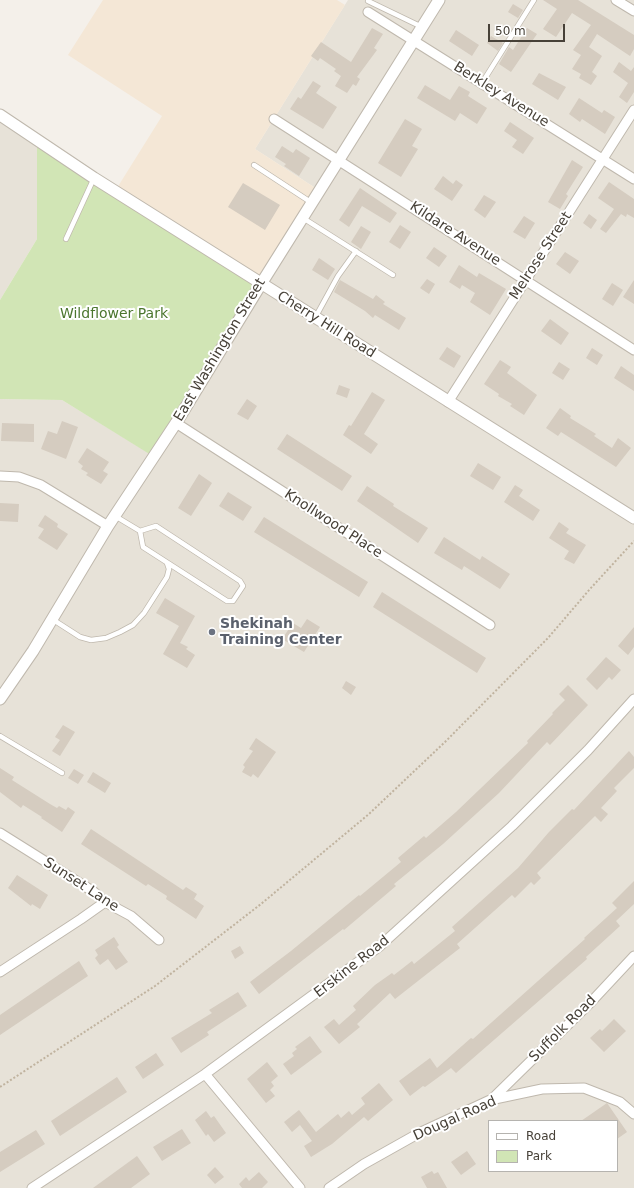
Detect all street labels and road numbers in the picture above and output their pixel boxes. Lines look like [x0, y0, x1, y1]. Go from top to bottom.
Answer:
street label: Berkley Avenue [450, 59, 552, 131]
street label: Kildare Avenue [406, 198, 504, 270]
street label: Melrose Street [506, 209, 576, 303]
street label: East Washington Street [171, 275, 269, 425]
street label: Cherry Hill Road [274, 288, 378, 362]
street label: Knollwood Place [281, 486, 385, 562]
street label: Sunset Lane [40, 854, 122, 916]
street label: Erskine Road [311, 932, 393, 1002]
street label: Suffolk Road [526, 992, 600, 1066]
street label: Dougal Road [411, 1093, 499, 1145]

